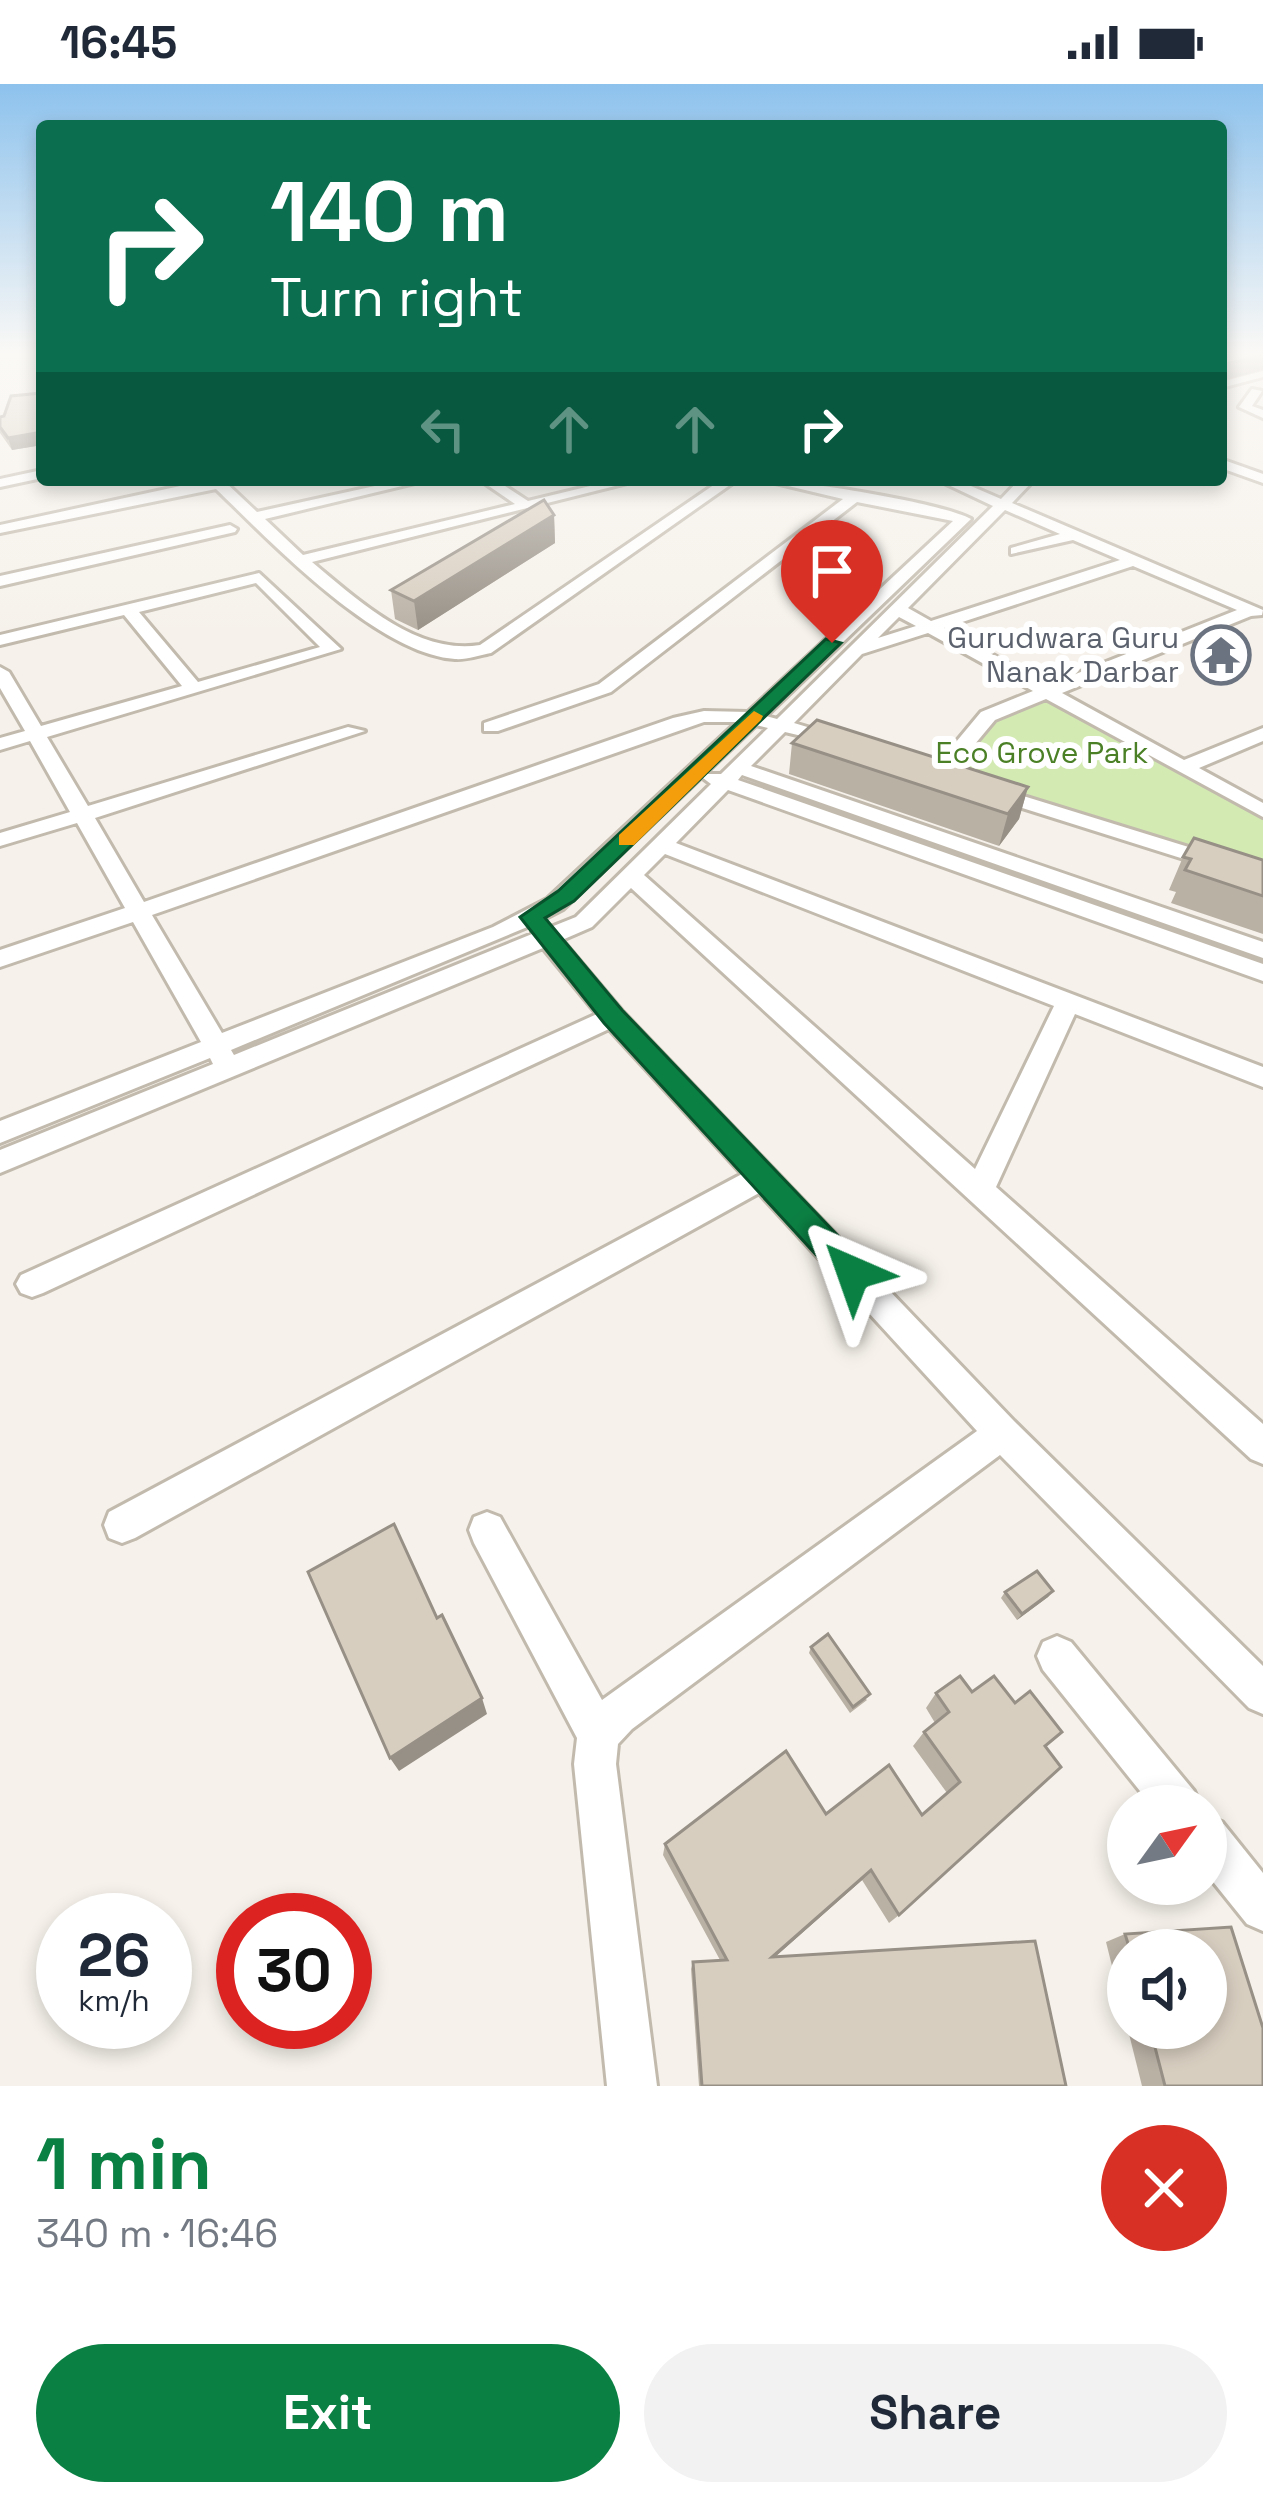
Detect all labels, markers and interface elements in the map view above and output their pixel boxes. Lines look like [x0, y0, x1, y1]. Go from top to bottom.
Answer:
text: 16:45 [60, 14, 177, 71]
text: 140 m [270, 158, 509, 266]
icon: right [72, 168, 228, 324]
text: Turn right [270, 263, 523, 332]
icon: left [410, 396, 476, 462]
icon: ahead [536, 396, 602, 462]
icon: ahead [662, 396, 728, 462]
icon: right [788, 396, 854, 462]
pin [781, 520, 883, 643]
icon: arrive [799, 538, 865, 604]
place label: Gurudwara Guru Nanak Darbar [947, 618, 1179, 691]
temple icon: Gurudwara Guru Nanak Darbar [1190, 624, 1252, 686]
park label: Eco Grove Park [936, 733, 1149, 772]
position arrow [790, 1210, 916, 1336]
north arrow [1107, 1785, 1227, 1905]
map controls [1107, 1785, 1227, 2049]
speed limit sign: 30 [216, 1893, 372, 2049]
text: 26 [78, 1917, 150, 1994]
button: sound [1107, 1929, 1227, 2049]
text: km/h [78, 1981, 150, 2020]
text: 1 min [36, 2118, 212, 2210]
button: close [1101, 2125, 1227, 2251]
text: 340 m · 16:46 [36, 2209, 278, 2258]
button: Exit [36, 2344, 620, 2482]
button: Share [644, 2344, 1227, 2482]

